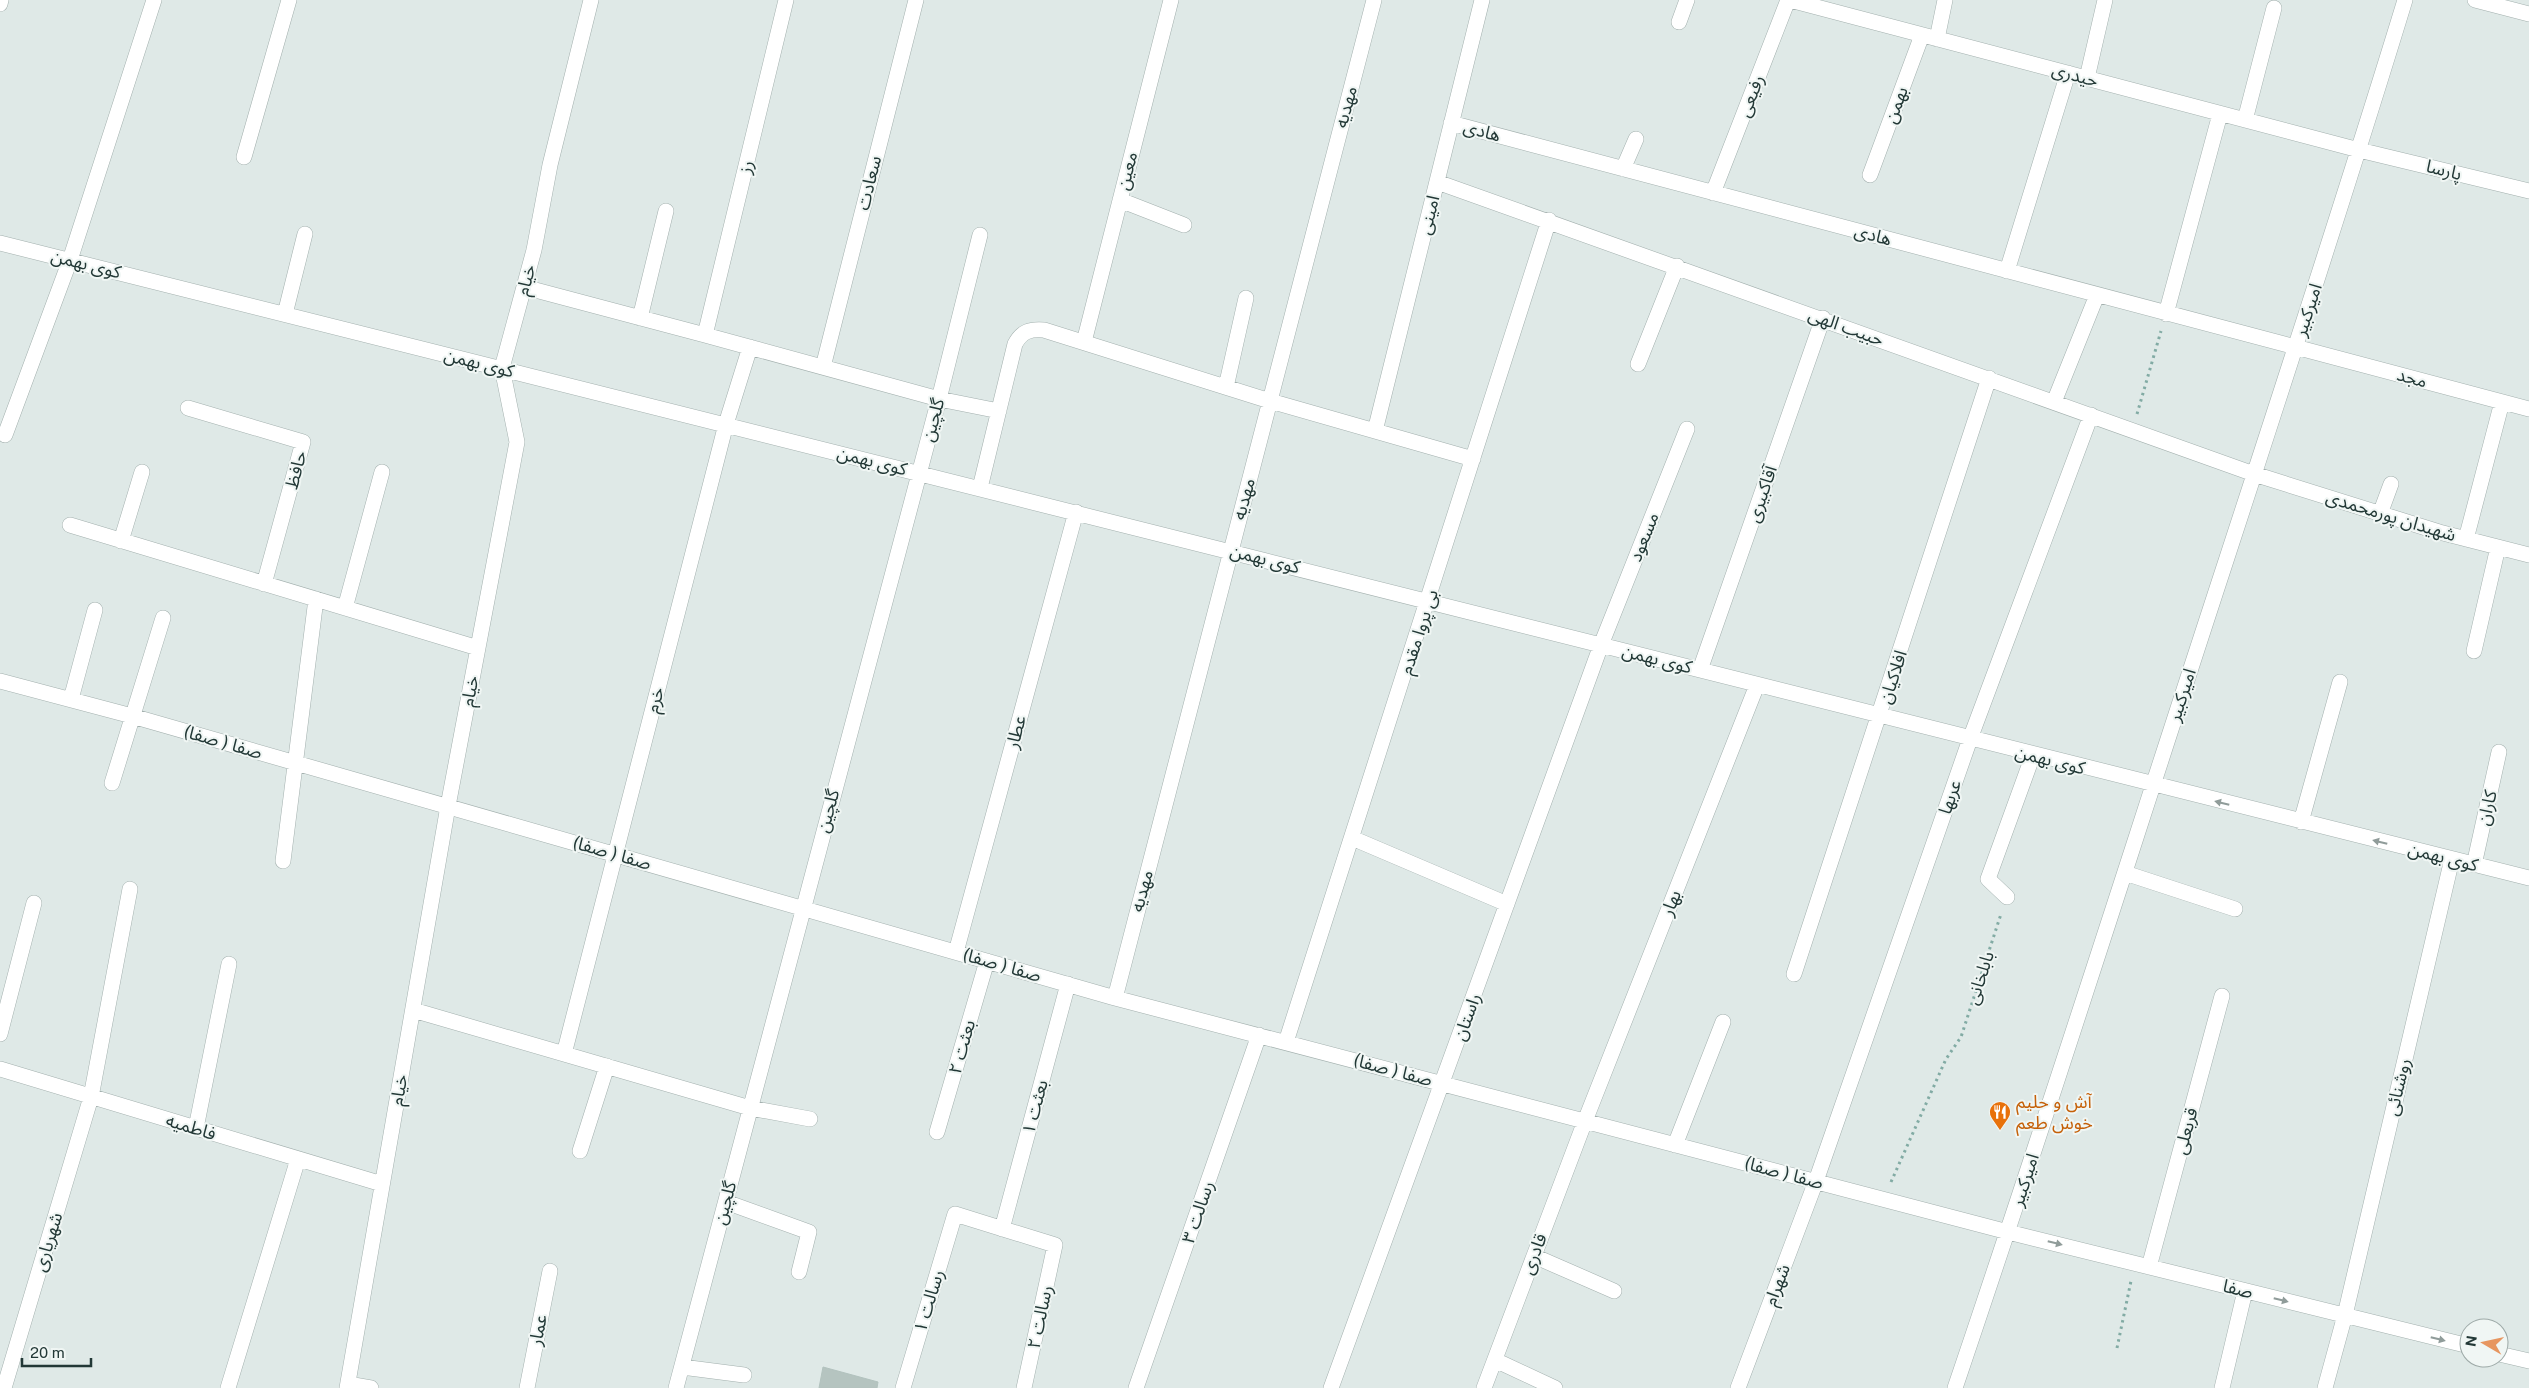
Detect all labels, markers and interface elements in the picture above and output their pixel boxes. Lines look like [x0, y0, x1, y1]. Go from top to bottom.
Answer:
street label: حیدری [2049, 58, 2101, 92]
street label: رفیعی [1733, 72, 1769, 120]
street label: مهدیه [1330, 84, 1361, 130]
street label: بهمن [1879, 84, 1913, 126]
street label: هادی [1461, 115, 1503, 147]
street label: معین [1112, 150, 1142, 192]
street label: سعادت [852, 154, 885, 212]
street label: پارسا [2424, 155, 2464, 185]
street label: رز [733, 158, 758, 177]
street label: امینی [1414, 193, 1444, 237]
street label: هادی [1852, 219, 1894, 251]
street label: کوی بهمن [49, 245, 124, 283]
street label: خیام [511, 262, 544, 299]
street label: امیرکبیر [2289, 281, 2327, 340]
street label: حبیب الهی [1805, 303, 1887, 351]
street label: کوی بهمن [442, 344, 517, 382]
street label: مجد [2395, 363, 2430, 392]
street label: گلچین [917, 395, 950, 444]
street label: کوی بهمن [835, 442, 910, 480]
street label: حافظ [280, 448, 311, 491]
street label: آقاکبیری [1742, 462, 1782, 525]
street label: مهدیه [1228, 476, 1259, 522]
street label: شهیدان پورمحمدی [2323, 486, 2459, 546]
street label: مسعود [1624, 509, 1664, 565]
street label: کوی بهمن [1228, 540, 1303, 578]
street label: بی پروا مقدم [1395, 587, 1446, 678]
street label: کوی بهمن [1620, 640, 1695, 678]
street label: افلاکیان [1874, 648, 1912, 706]
street label: امیرکبیر [2163, 666, 2201, 725]
street label: خیام [456, 674, 487, 709]
street label: خرم [641, 685, 672, 716]
street label: عطار [1001, 713, 1031, 752]
street label: صفا ( صفا) [182, 720, 265, 763]
street label: کوی بهمن [2013, 741, 2088, 779]
street label: عربها [1934, 777, 1966, 817]
street label: گلچین [812, 786, 845, 835]
street label: کاران [2472, 788, 2502, 828]
one-way arrow [2214, 799, 2229, 807]
street label: صفا ( صفا) [571, 831, 654, 874]
one-way arrow [2372, 837, 2387, 845]
street label: کوی بهمن [2406, 838, 2481, 876]
street label: مهدیه [1126, 868, 1157, 914]
street label: بهار [1656, 887, 1686, 920]
street label: صفا ( صفا) [961, 943, 1044, 986]
street label: بابلخانی [1961, 948, 1999, 1008]
street label: راستان [1448, 990, 1486, 1044]
street label: بعثت ۲ [944, 1017, 979, 1076]
street label: صفا ( صفا) [1352, 1049, 1435, 1090]
street label: روشنائی [2381, 1056, 2415, 1118]
street label: خیام [385, 1073, 416, 1108]
street label: بعثت ۱ [1017, 1077, 1052, 1136]
place label: آش و حلیم خوش طعم [2016, 1091, 2093, 1136]
restaurant icon: آش و حلیم خوش طعم [1988, 1100, 2012, 1131]
street label: قربعلی [2169, 1105, 2203, 1157]
street label: فاطمیه [164, 1109, 219, 1144]
street label: امیرکبیر [2006, 1151, 2044, 1210]
street label: صفا ( صفا) [1743, 1152, 1826, 1193]
street label: گلچین [709, 1178, 742, 1227]
street label: رسالت ۳ [1177, 1178, 1219, 1246]
street label: شهریاری [29, 1210, 67, 1274]
street label: قادری [1516, 1230, 1552, 1278]
one-way arrow [2048, 1240, 2063, 1248]
street label: شهرام [1759, 1261, 1798, 1310]
street label: رسالت ۱ [909, 1267, 949, 1335]
street label: صفا [2221, 1275, 2255, 1302]
street label: رسالت ۲ [1023, 1283, 1057, 1351]
one-way arrow [2273, 1296, 2288, 1304]
street label: عمار [524, 1313, 552, 1348]
north arrow [2459, 1318, 2509, 1368]
text: N [2462, 1334, 2480, 1348]
one-way arrow [2431, 1335, 2446, 1343]
scale bar [22, 1336, 91, 1368]
text: 20 m [30, 1344, 65, 1361]

